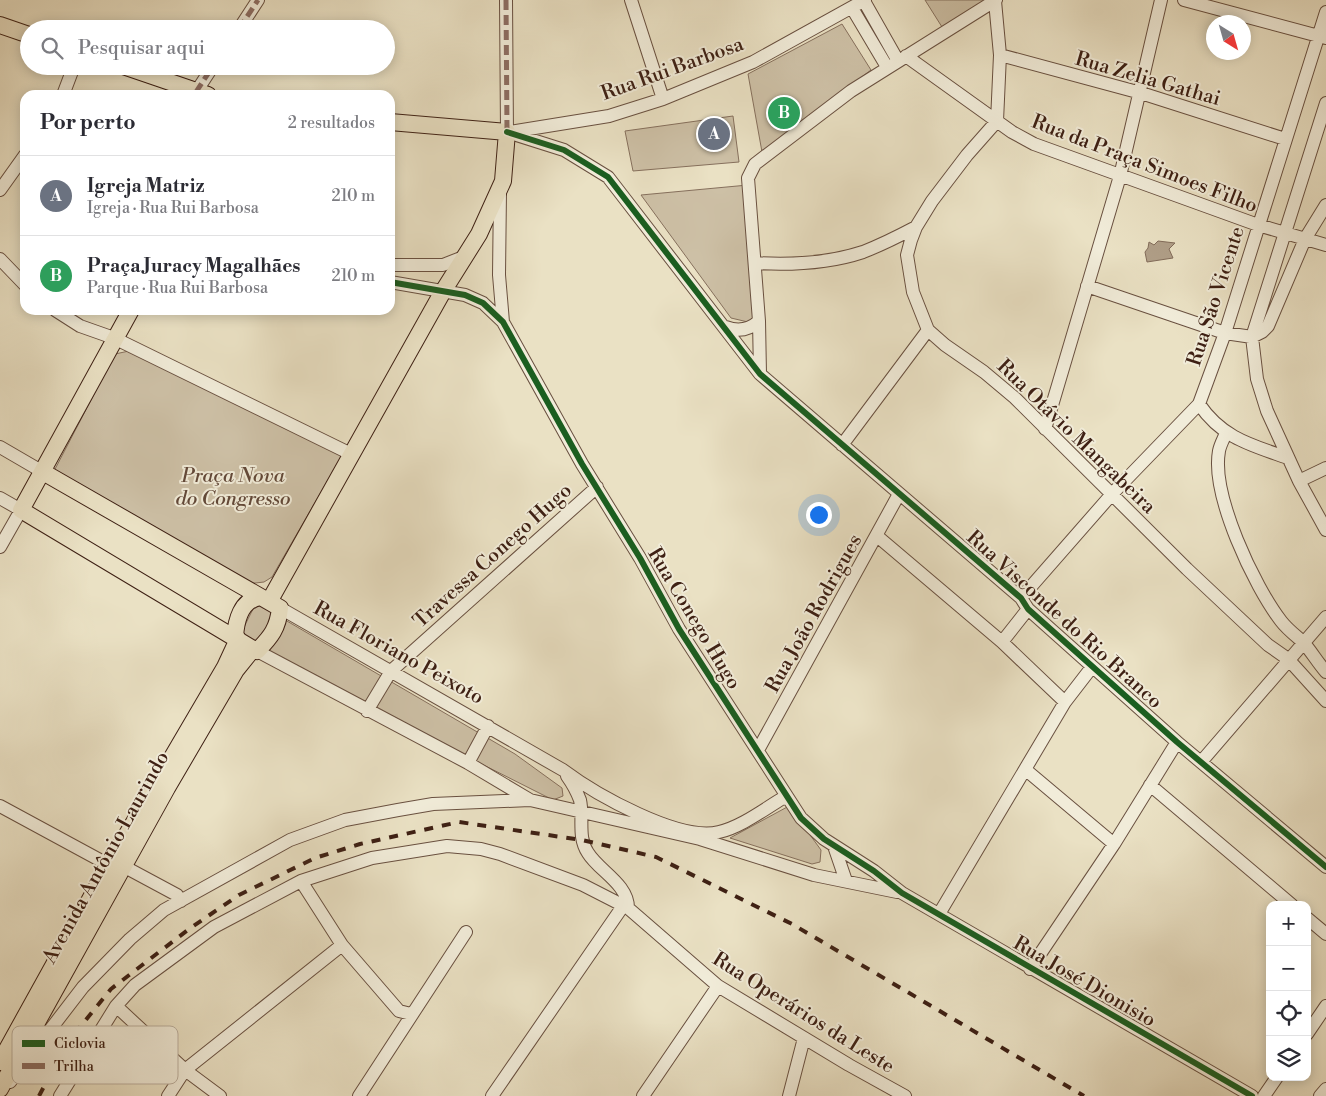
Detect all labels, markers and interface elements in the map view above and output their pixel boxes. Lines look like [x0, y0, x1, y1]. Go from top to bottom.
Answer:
north arrow [1206, 15, 1251, 60]
search box [20, 20, 395, 75]
street label: Rua Rui Barbosa [598, 32, 748, 107]
icon: search [38, 34, 66, 62]
text: Pesquisar aqui [78, 36, 205, 60]
street label: Rua Zelia Gathai [1072, 47, 1224, 112]
pin: B [768, 94, 800, 132]
text: Por perto [40, 110, 136, 136]
street label: Rua da Praça Simoes Filho [1028, 110, 1261, 219]
text: 2 resultados [288, 113, 375, 133]
pin: A [698, 115, 730, 153]
text: Igreja Matriz [87, 174, 205, 198]
text: A [50, 186, 62, 206]
text: 210 m [331, 186, 375, 206]
text: Igreja · Rua Rui Barbosa [87, 198, 259, 218]
street label: Rua São Vicente [1182, 223, 1251, 369]
text: Praça Juracy Magalhães [87, 254, 301, 278]
text: B [50, 266, 62, 286]
text: 210 m [331, 266, 375, 286]
text: Parque · Rua Rui Barbosa [87, 278, 268, 298]
street label: Rua Otávio Mangabeira [991, 355, 1161, 520]
park label: Praça Nova do Congresso [176, 464, 290, 512]
street label: Travessa Conego Hugo [408, 478, 578, 634]
your location [806, 502, 832, 528]
street label: Rua Visconde do Rio Branco [961, 525, 1167, 715]
street label: Rua João Rodrigues [760, 530, 868, 697]
street label: Rua Conego Hugo [641, 543, 746, 694]
street label: Rua Floriano Peixoto [309, 596, 488, 710]
street label: Avenida Antônio Laurindo [37, 747, 175, 969]
map controls [1266, 901, 1311, 1081]
button: + [1266, 901, 1311, 946]
street label: Rua José Dionisio [1008, 931, 1160, 1033]
button: − [1266, 946, 1311, 991]
street label: Rua Operários da Leste [707, 947, 899, 1080]
button: locate [1266, 991, 1311, 1036]
legend [12, 1026, 178, 1084]
text: Ciclovia [54, 1035, 107, 1053]
button: layers [1266, 1036, 1311, 1081]
text: Trilha [54, 1058, 95, 1076]

